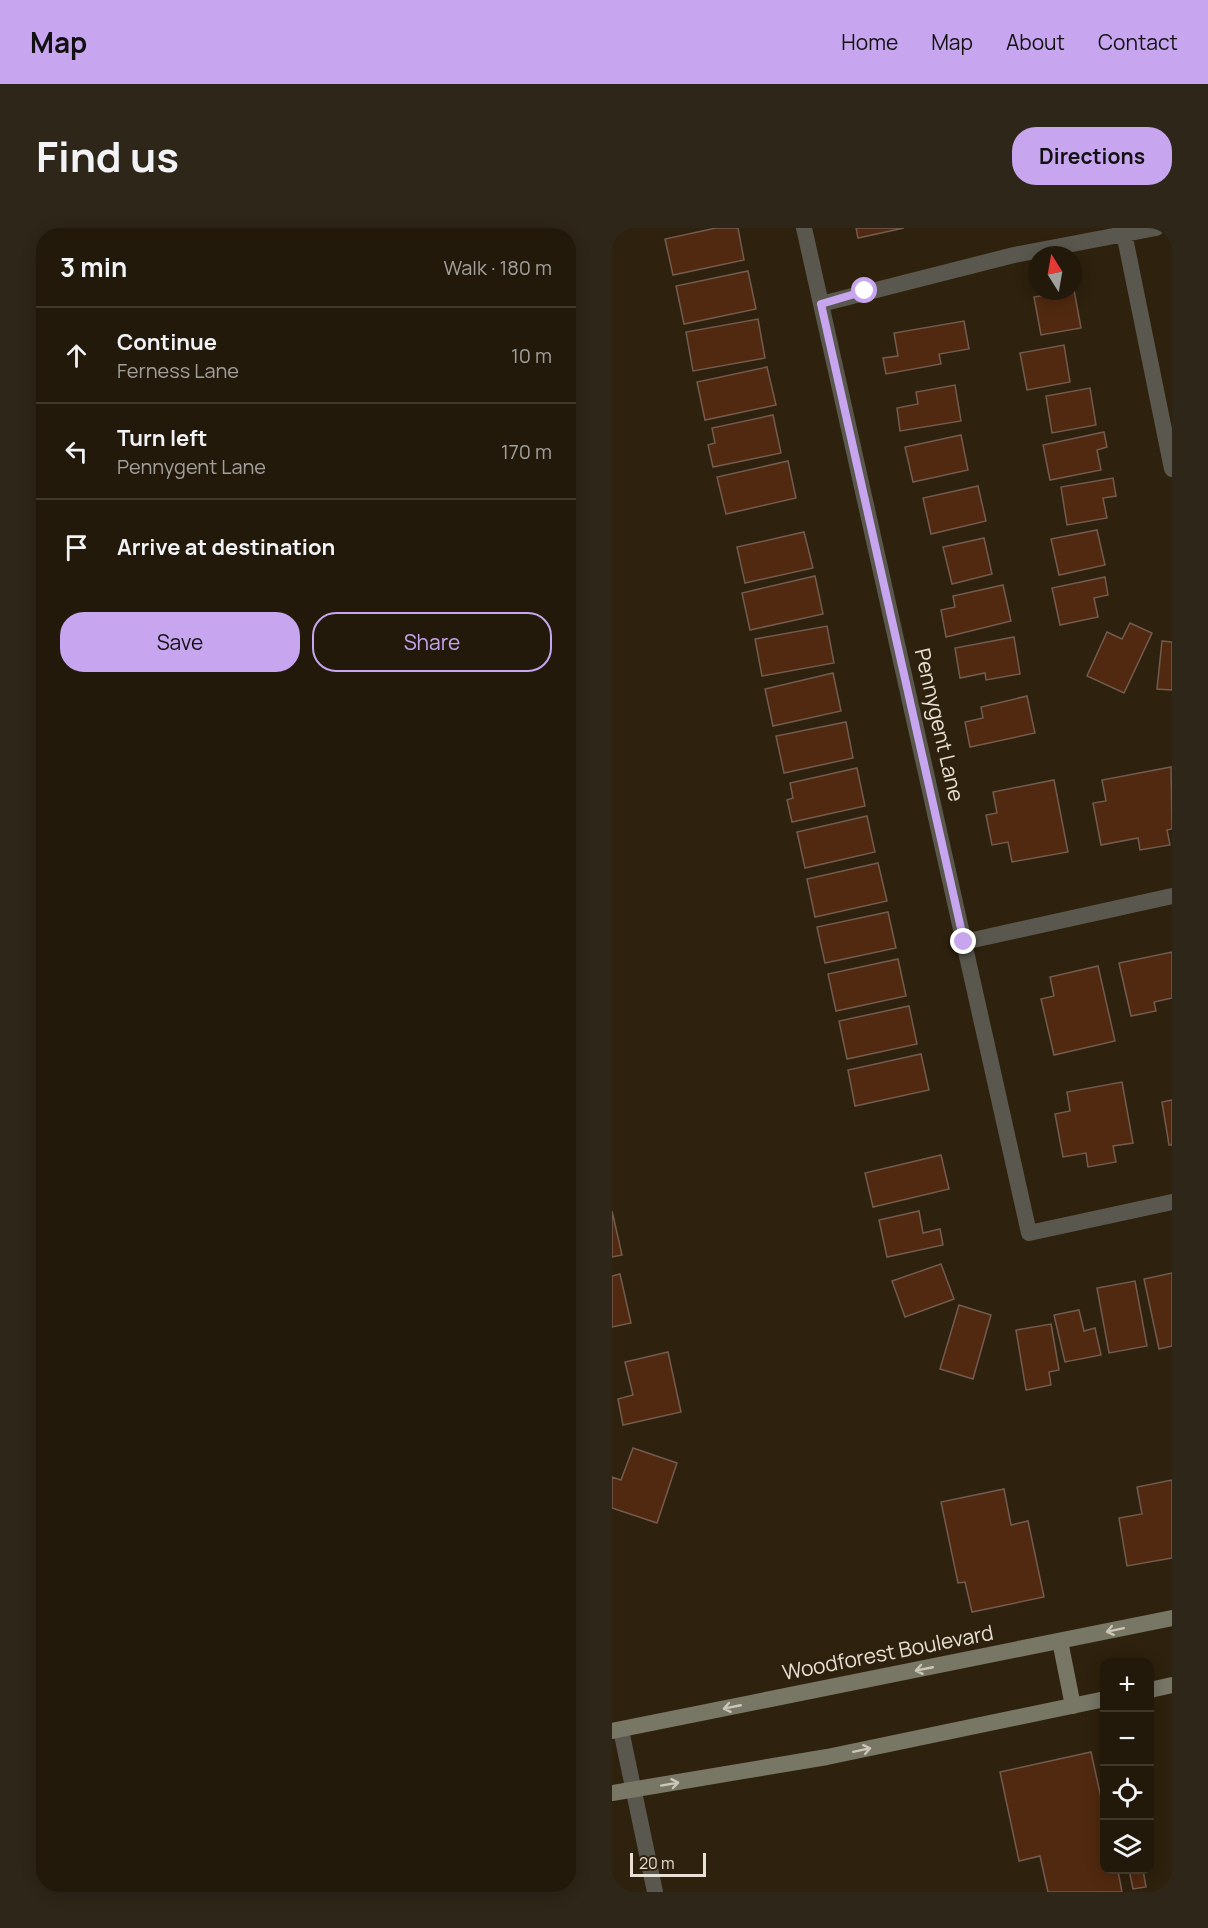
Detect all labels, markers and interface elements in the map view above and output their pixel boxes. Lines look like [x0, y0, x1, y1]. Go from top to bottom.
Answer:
text: Map [30, 23, 87, 61]
text: Home [841, 28, 898, 56]
text: Map [931, 28, 973, 56]
text: About [1006, 28, 1065, 56]
text: Contact [1098, 28, 1178, 56]
text: Find us [36, 127, 179, 185]
button: Directions [1012, 127, 1172, 185]
north arrow [1028, 246, 1082, 300]
text: 3 min [60, 249, 127, 285]
text: Walk · 180 m [443, 254, 552, 281]
route start [851, 277, 877, 303]
text: Continue [117, 327, 217, 357]
icon: ahead [60, 339, 93, 372]
text: 10 m [511, 342, 552, 369]
text: Ferness Lane [117, 357, 239, 384]
text: Turn left [117, 423, 207, 453]
icon: left [60, 435, 93, 468]
text: 170 m [501, 438, 552, 465]
text: Pennygent Lane [117, 453, 266, 480]
icon: arrive [60, 531, 93, 564]
text: Arrive at destination [117, 532, 335, 562]
button: Save [60, 612, 300, 672]
button: Share [312, 612, 552, 672]
street label: Pennygent Lane [909, 645, 971, 804]
route end [950, 928, 976, 954]
street label: Woodforest Boulevard [780, 1618, 996, 1686]
one-way arrow [1105, 1625, 1125, 1636]
map controls [1100, 1658, 1154, 1874]
button: + [1100, 1658, 1154, 1712]
one-way arrow [914, 1664, 934, 1675]
one-way arrow [723, 1702, 743, 1713]
button: − [1100, 1712, 1154, 1766]
one-way arrow [851, 1744, 871, 1755]
button: locate [1100, 1766, 1154, 1820]
one-way arrow [659, 1779, 679, 1790]
button: layers [1100, 1820, 1154, 1874]
scale bar [630, 1850, 706, 1878]
text: 20 m [639, 1852, 675, 1874]

